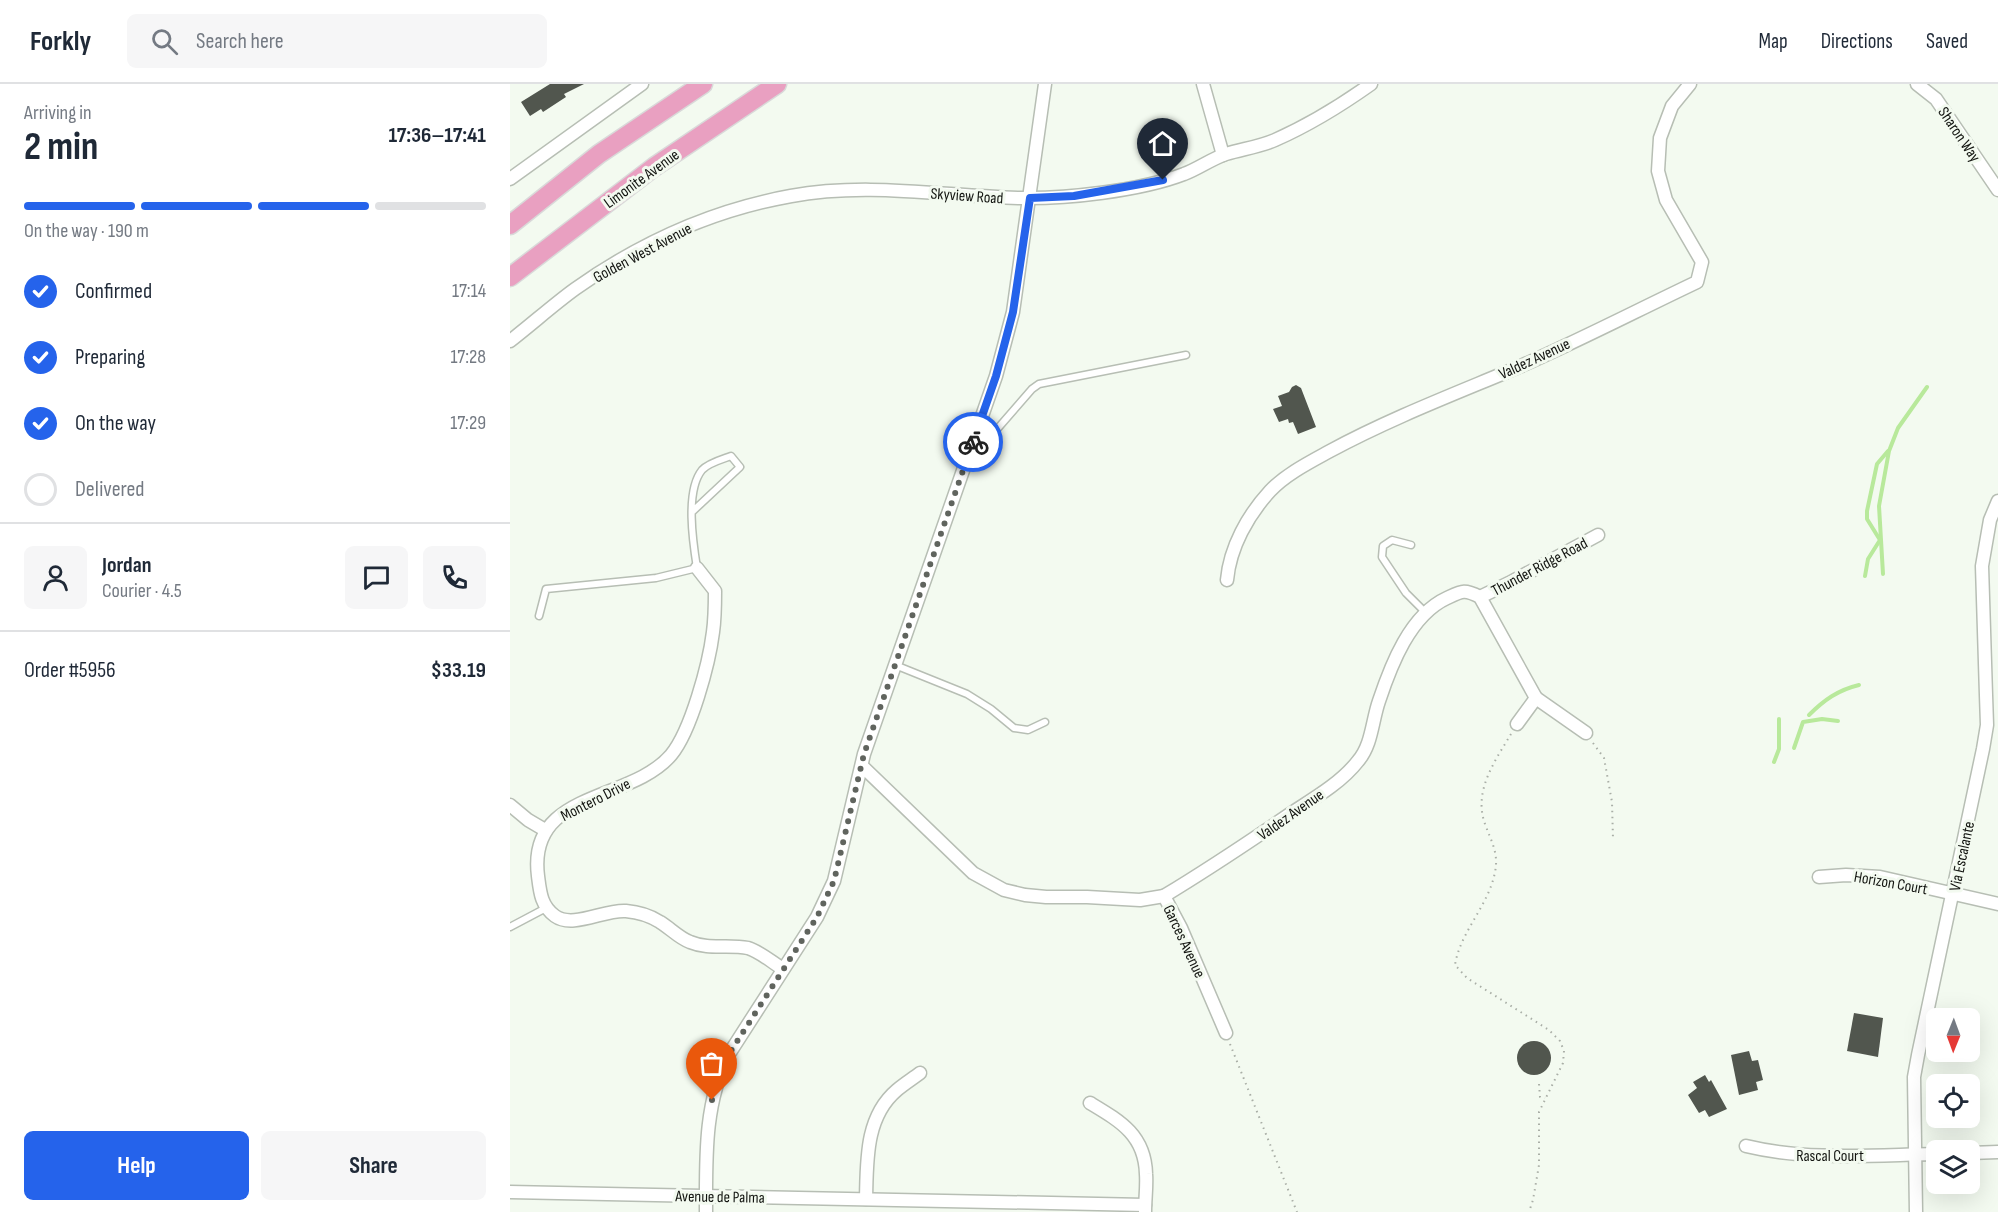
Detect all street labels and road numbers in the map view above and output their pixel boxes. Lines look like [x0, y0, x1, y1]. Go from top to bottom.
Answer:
street label: Sharon Way [1933, 104, 1984, 166]
street label: Limonite Avenue [601, 146, 683, 213]
street label: Skyview Road [930, 184, 1004, 209]
street label: Golden West Avenue [590, 219, 695, 287]
street label: Valdez Avenue [1496, 335, 1573, 384]
street label: Thunder Ridge Road [1488, 534, 1591, 601]
street label: Montero Drive [558, 775, 634, 826]
street label: Valdez Avenue [1254, 786, 1328, 845]
street label: Via Escalante [1946, 820, 1979, 893]
street label: Horizon Court [1852, 868, 1929, 899]
street label: Garces Avenue [1158, 902, 1209, 981]
street label: Rascal Court [1796, 1147, 1864, 1166]
street label: Avenue de Palma [674, 1187, 765, 1208]

